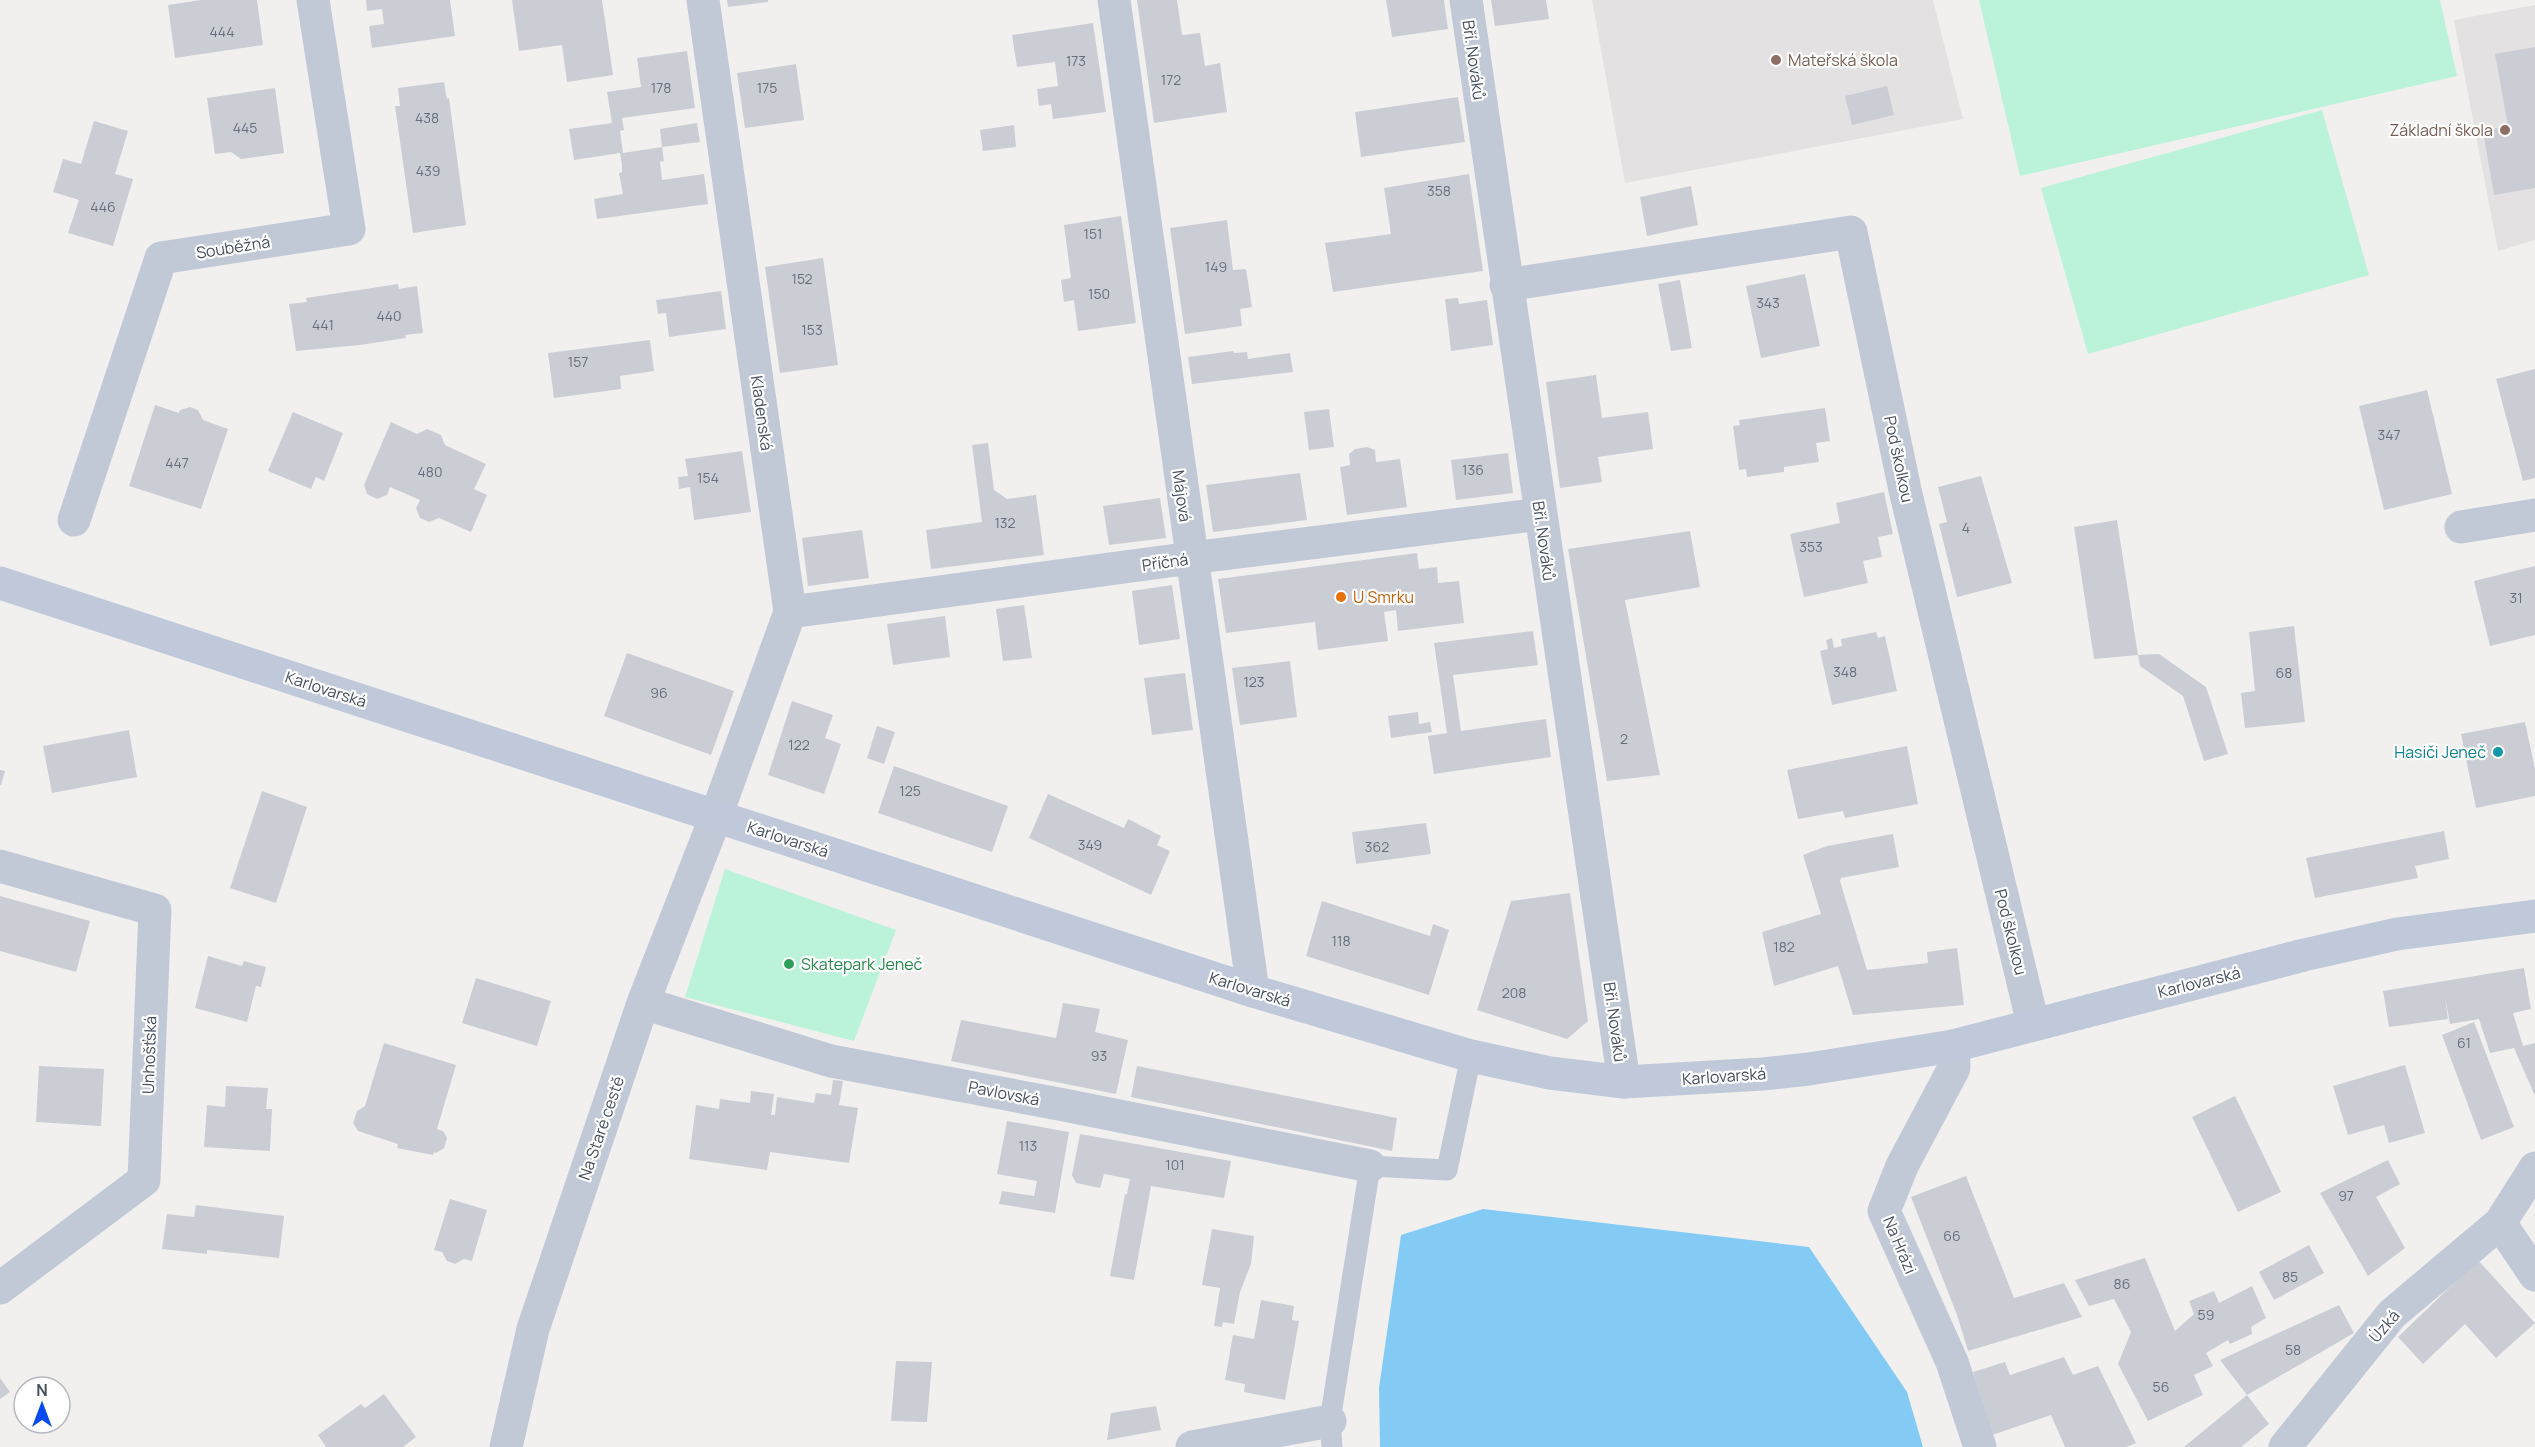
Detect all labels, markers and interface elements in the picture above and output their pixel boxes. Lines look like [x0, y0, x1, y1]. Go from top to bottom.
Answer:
street label: Bří. Nováků [1457, 19, 1491, 101]
house number: 444 [209, 22, 235, 41]
place label: Mateřská škola [1788, 49, 1898, 71]
house number: 173 [1066, 51, 1086, 70]
marker: Mateřská škola [1769, 53, 1783, 67]
house number: 172 [1161, 70, 1181, 89]
house number: 178 [651, 78, 671, 97]
house number: 175 [757, 78, 777, 97]
house number: 438 [415, 108, 439, 127]
house number: 445 [233, 118, 257, 137]
place label: Základní škola [2390, 119, 2493, 141]
marker: Základní škola [2498, 123, 2512, 137]
house number: 439 [416, 161, 440, 180]
house number: 358 [1427, 181, 1451, 200]
house number: 446 [90, 197, 116, 216]
house number: 151 [1083, 224, 1103, 243]
street label: Souběžná [194, 230, 272, 264]
house number: 149 [1205, 257, 1227, 276]
house number: 152 [791, 269, 813, 288]
house number: 150 [1088, 284, 1110, 303]
house number: 343 [1756, 293, 1780, 312]
house number: 440 [376, 306, 402, 325]
house number: 441 [312, 315, 334, 334]
house number: 153 [801, 320, 823, 339]
house number: 157 [568, 352, 588, 371]
street label: Kladenská [746, 374, 778, 452]
street label: Pod školkou [1879, 414, 1919, 504]
house number: 347 [2377, 425, 2401, 444]
house number: 447 [165, 453, 189, 472]
house number: 136 [1462, 460, 1484, 479]
house number: 480 [418, 462, 442, 481]
house number: 154 [697, 468, 719, 487]
street label: Májová [1167, 469, 1197, 523]
street label: Bří. Nováků [1527, 500, 1561, 582]
house number: 132 [994, 513, 1016, 532]
house number: 4 [1962, 518, 1970, 537]
house number: 353 [1799, 537, 1823, 556]
street label: Příčná [1140, 548, 1190, 576]
place label: U Smrku [1353, 586, 1414, 608]
house number: 31 [2509, 588, 2523, 607]
marker: U Smrku [1334, 590, 1348, 604]
house number: 348 [1833, 662, 1857, 681]
house number: 68 [2276, 663, 2292, 682]
street label: Karlovarská [283, 666, 369, 712]
house number: 123 [1243, 672, 1265, 691]
house number: 96 [650, 683, 668, 702]
house number: 2 [1620, 729, 1628, 748]
house number: 122 [788, 735, 810, 754]
place label: Hasiči Jeneč [2394, 741, 2486, 763]
marker: Hasiči Jeneč [2491, 745, 2505, 759]
house number: 125 [899, 781, 921, 800]
street label: Karlovarská [745, 816, 831, 862]
house number: 349 [1078, 835, 1102, 854]
house number: 362 [1365, 837, 1389, 856]
street label: Pod školkou [1990, 887, 2032, 977]
house number: 118 [1331, 931, 1351, 950]
house number: 182 [1773, 937, 1795, 956]
place label: Skatepark Jeneč [801, 953, 922, 975]
marker: Skatepark Jeneč [782, 957, 796, 971]
street label: Karlovarská [2155, 961, 2243, 1003]
street label: Karlovarská [1206, 966, 1294, 1012]
street label: Bří. Nováků [1598, 981, 1632, 1063]
house number: 208 [1502, 983, 1526, 1002]
street label: Unhošťská [137, 1015, 161, 1095]
house number: 61 [2457, 1033, 2471, 1052]
house number: 93 [1091, 1046, 1107, 1065]
street label: Karlovarská [1681, 1062, 1767, 1090]
street label: Na Staré cestě [573, 1073, 629, 1183]
street label: Pavlovská [967, 1075, 1041, 1111]
house number: 113 [1019, 1136, 1037, 1155]
house number: 101 [1165, 1155, 1185, 1174]
house number: 97 [2338, 1186, 2354, 1205]
street label: Na Hrázi [1878, 1213, 1922, 1277]
house number: 66 [1943, 1226, 1961, 1245]
house number: 85 [2282, 1267, 2298, 1286]
house number: 86 [2114, 1274, 2130, 1293]
house number: 59 [2198, 1305, 2214, 1324]
street label: Úzká [2364, 1305, 2404, 1347]
house number: 58 [2285, 1340, 2301, 1359]
north arrow [12, 1375, 72, 1435]
house number: 56 [2153, 1377, 2169, 1396]
text: N [36, 1379, 48, 1401]

